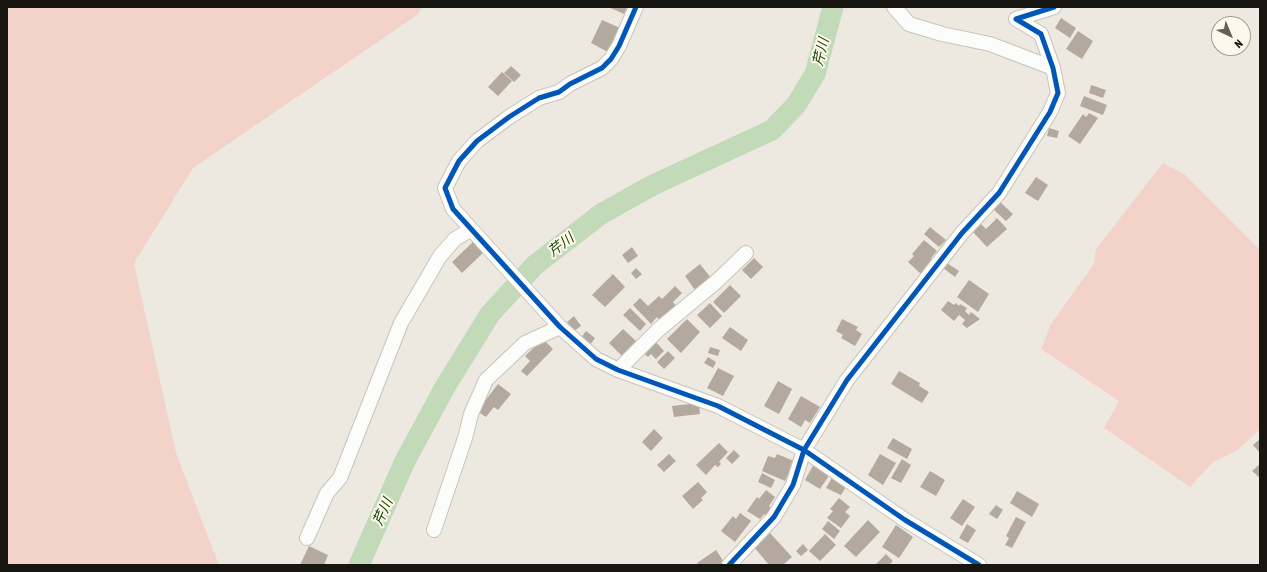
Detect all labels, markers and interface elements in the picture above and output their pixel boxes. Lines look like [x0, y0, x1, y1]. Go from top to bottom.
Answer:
north arrow [1211, 16, 1251, 56]
water label: 芹川 [809, 36, 833, 68]
text: N [1232, 37, 1245, 50]
water label: 芹川 [545, 230, 577, 260]
water label: 芹川 [370, 496, 396, 528]

